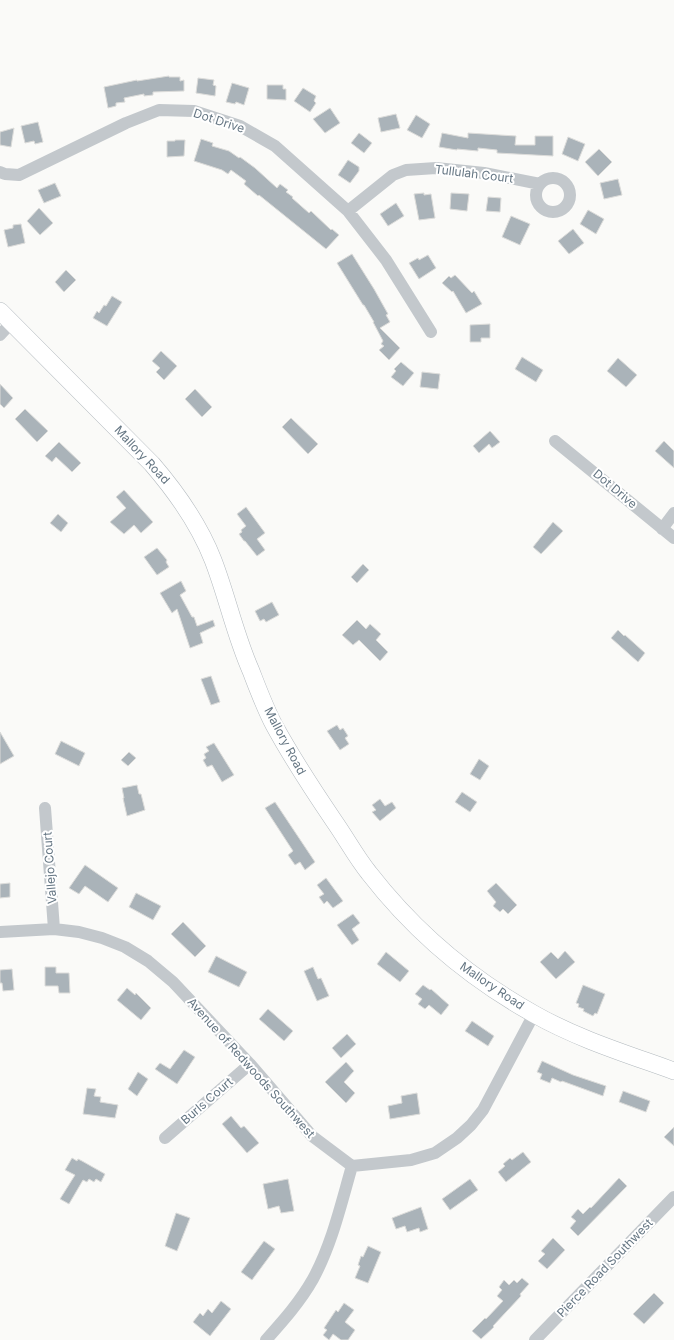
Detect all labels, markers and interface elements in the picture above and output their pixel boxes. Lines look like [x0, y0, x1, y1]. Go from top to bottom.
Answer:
street label: Dot Drive [192, 105, 247, 136]
street label: Tullulah Court [434, 161, 514, 186]
street label: Mallory Road [112, 422, 173, 487]
street label: Dot Drive [590, 466, 640, 511]
street label: Mallory Road [261, 704, 310, 777]
street label: Vallejo Court [39, 831, 60, 905]
street label: Mallory Road [457, 959, 527, 1013]
street label: Avenue of Redwoods Southwest [184, 995, 318, 1141]
street label: Burls Court [178, 1074, 236, 1127]
street label: Pierce Road Southwest [554, 1215, 656, 1320]

